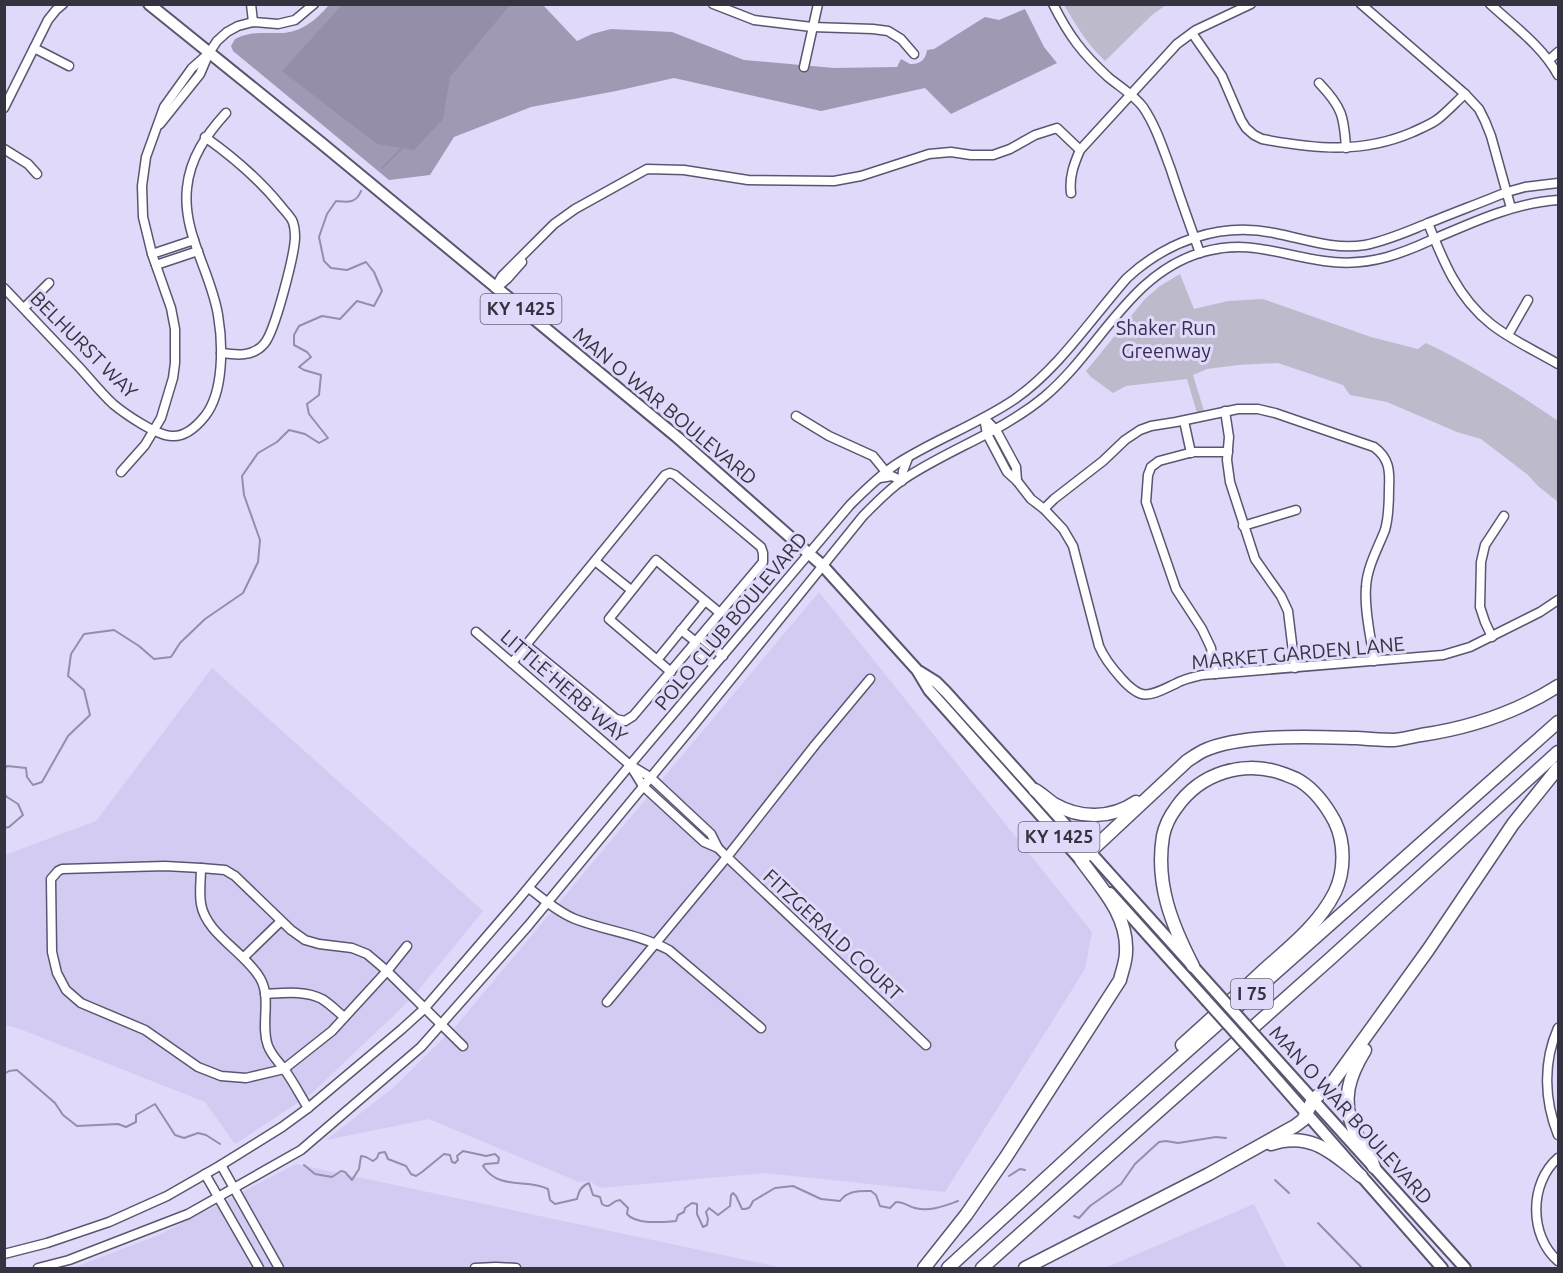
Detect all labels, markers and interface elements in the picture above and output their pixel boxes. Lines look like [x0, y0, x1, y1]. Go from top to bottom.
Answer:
street label: BELHURST WAY [26, 286, 143, 403]
road number: KY 1425 [480, 294, 562, 324]
park label: Shaker Run Greenway [1116, 316, 1216, 362]
street label: MAN O WAR BOULEVARD [569, 322, 762, 489]
street label: POLO CLUB BOULEVARD [650, 527, 812, 714]
street label: LITTLE HERB WAY [496, 624, 633, 747]
street label: MARKET GARDEN LANE [1190, 632, 1406, 673]
road number: KY 1425 [1018, 822, 1100, 852]
street label: FITZGERALD COURT [759, 864, 908, 1005]
road number: I 75 [1231, 979, 1273, 1009]
street label: MAN O WAR BOULEVARD [1265, 1021, 1438, 1209]

